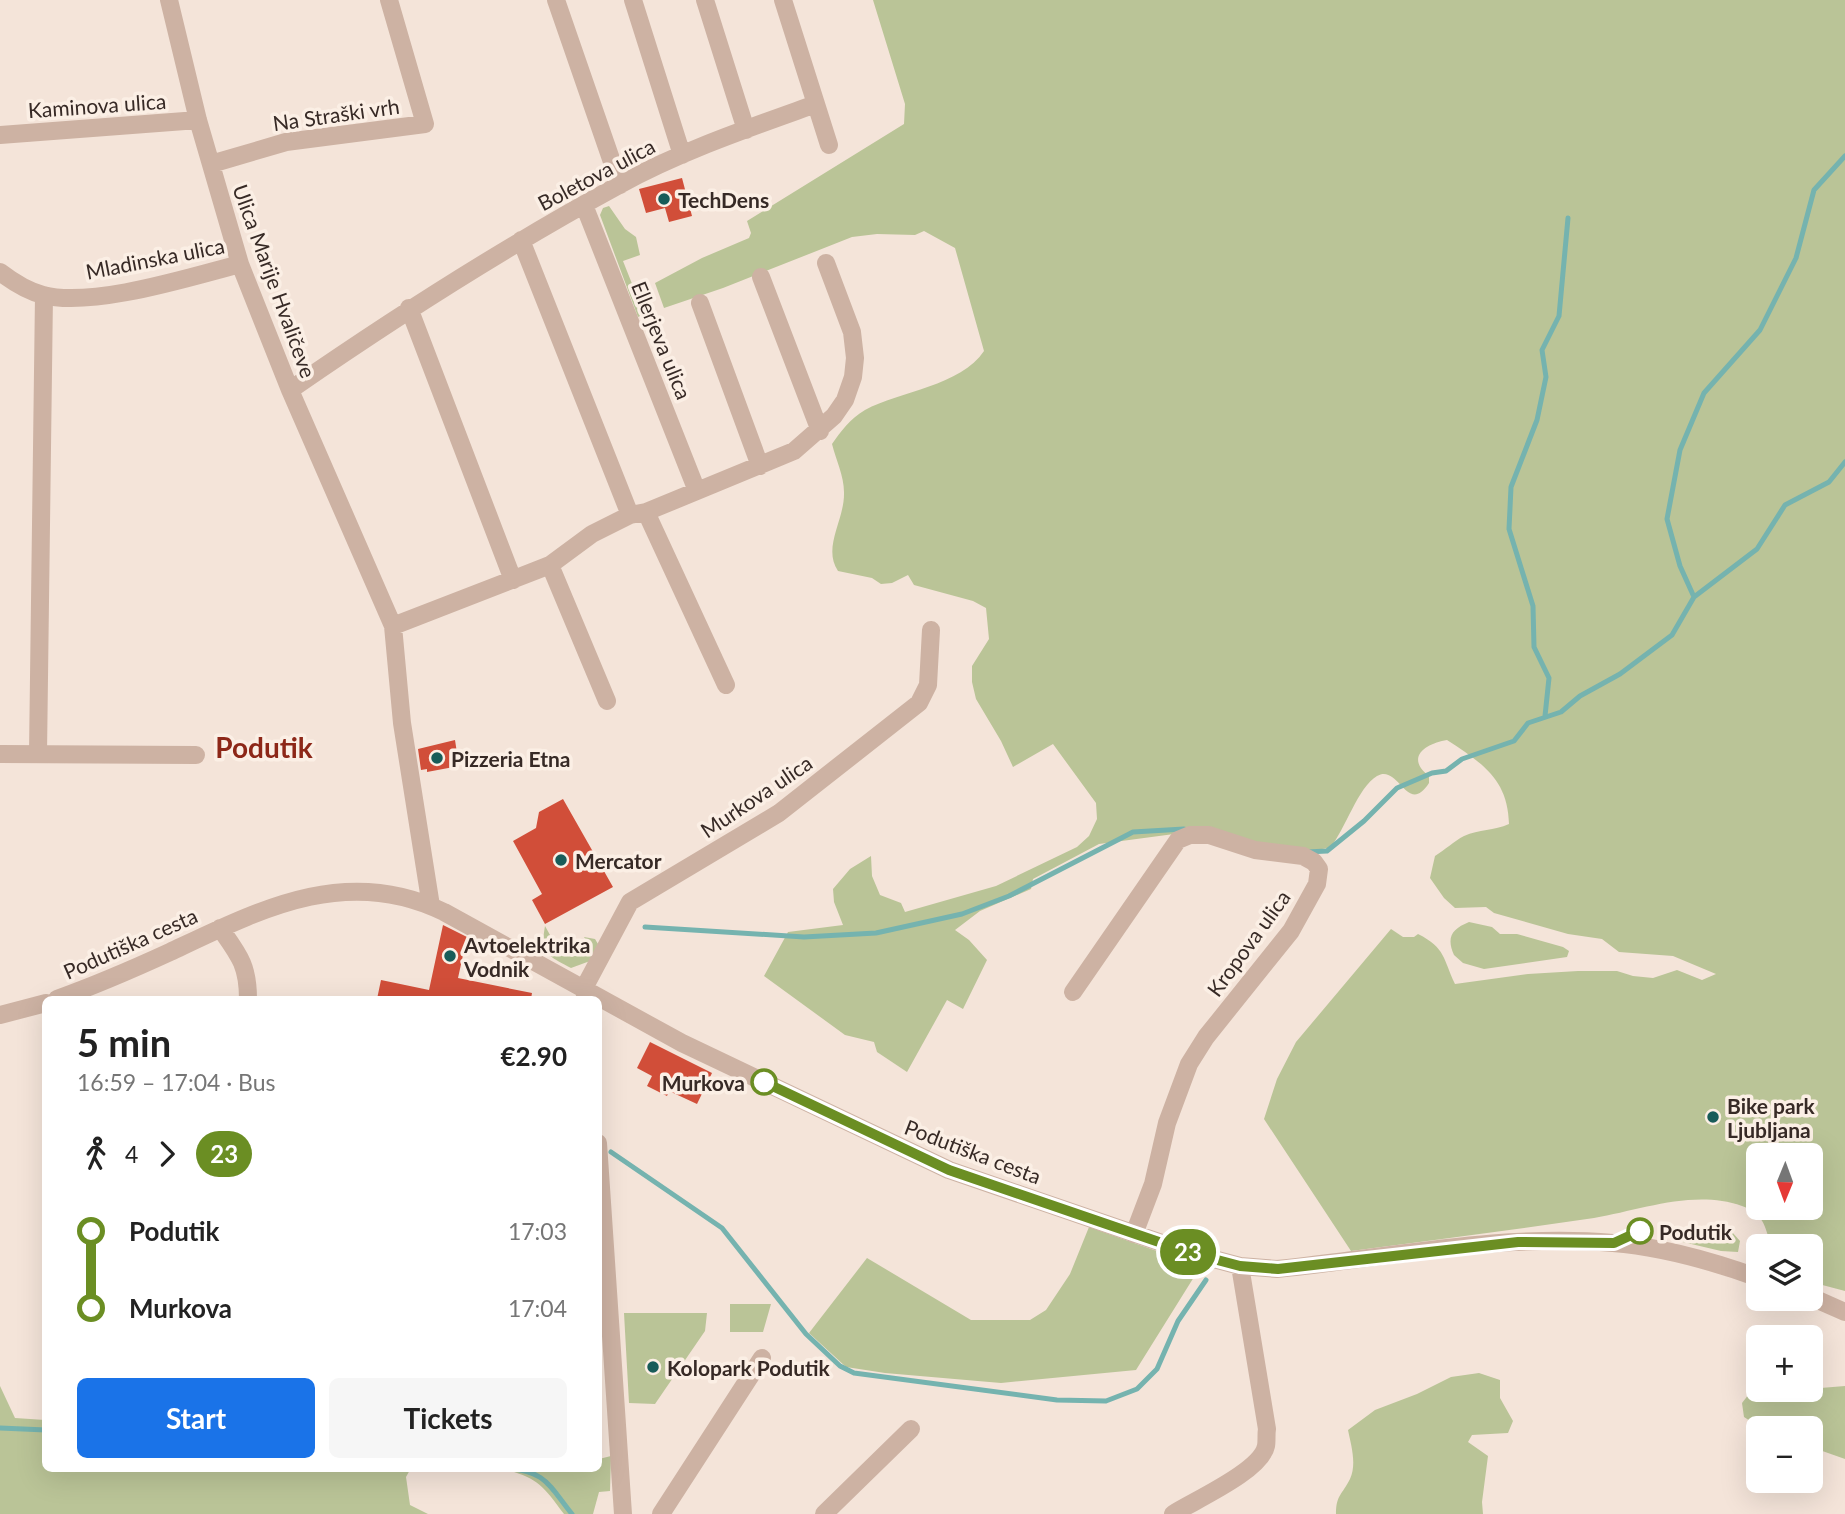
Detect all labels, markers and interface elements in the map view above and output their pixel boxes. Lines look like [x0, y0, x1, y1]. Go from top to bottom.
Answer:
street label: Kaminova ulica [27, 88, 167, 122]
street label: Na Straški vrh [271, 93, 401, 135]
street label: Boletova ulica [533, 133, 659, 215]
street label: Ulica Marije Hvaličeve [228, 181, 322, 381]
place label: TechDens [678, 187, 769, 212]
marker: TechDens [656, 191, 672, 207]
street label: Mladinska ulica [83, 232, 227, 284]
street label: Ellerjeva ulica [627, 277, 697, 403]
district label: Podutik [215, 730, 313, 764]
place label: Pizzeria Etna [451, 746, 571, 771]
marker: Pizzeria Etna [429, 750, 445, 766]
street label: Murkova ulica [696, 750, 816, 842]
place label: Mercator [575, 848, 662, 873]
marker: Mercator [553, 852, 569, 868]
street label: Kropova ulica [1201, 885, 1295, 1001]
street label: Podutiška cesta [59, 902, 201, 984]
place label: Avtoelektrika Vodnik [463, 932, 590, 981]
marker: Avtoelektrika Vodnik [442, 948, 458, 964]
text: 5 min [77, 1019, 171, 1065]
text: €2.90 [501, 1040, 567, 1072]
text: 16:59 – 17:04 · Bus [77, 1068, 276, 1096]
marker: Murkova [751, 1069, 777, 1095]
place label: Murkova [662, 1070, 745, 1095]
place label: Bike park Ljubljana [1727, 1093, 1815, 1142]
marker: Bike park Ljubljana [1705, 1109, 1721, 1125]
street label: Podutiška cesta [901, 1114, 1045, 1188]
icon: walk [77, 1135, 115, 1173]
icon: forward [148, 1135, 186, 1173]
text: 23 [210, 1139, 238, 1168]
text: 4 [125, 1140, 138, 1168]
north arrow [1746, 1143, 1824, 1220]
map controls [1746, 1143, 1823, 1493]
text: Podutik [129, 1215, 219, 1247]
text: 17:03 [508, 1217, 567, 1245]
marker: Podutik [1627, 1218, 1653, 1244]
place label: Podutik [1659, 1219, 1733, 1244]
line badge: 23 [1156, 1229, 1220, 1275]
button: layers [1746, 1234, 1823, 1311]
text: 23 [1174, 1237, 1202, 1266]
text: Murkova [129, 1292, 232, 1324]
text: 17:04 [508, 1294, 567, 1322]
button: + [1746, 1325, 1823, 1402]
place label: Kolopark Podutik [667, 1355, 831, 1380]
marker: Kolopark Podutik [645, 1359, 661, 1375]
button: Start [77, 1378, 315, 1458]
button: Tickets [329, 1378, 567, 1458]
button: − [1746, 1416, 1823, 1493]

